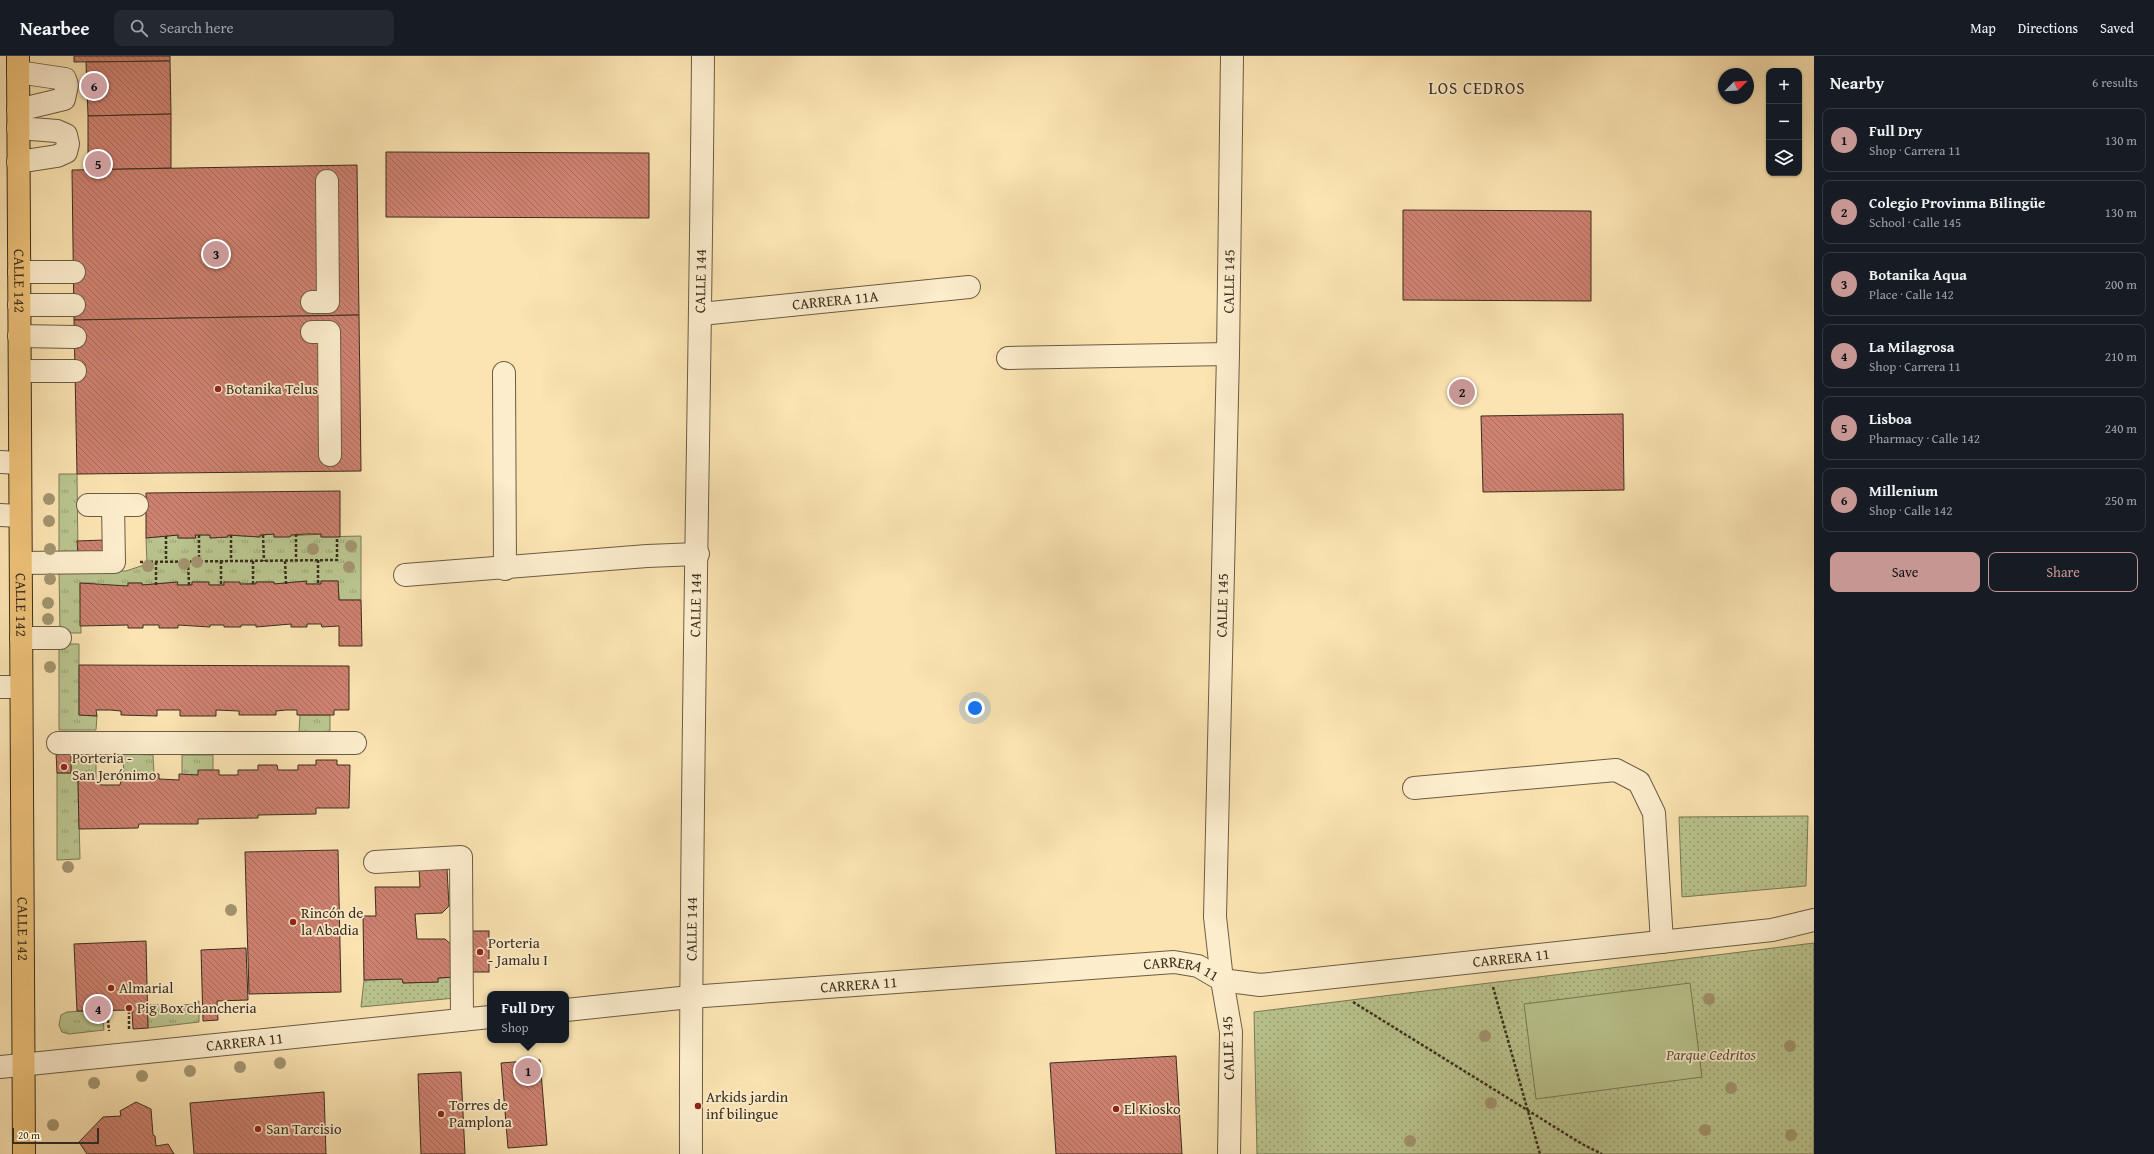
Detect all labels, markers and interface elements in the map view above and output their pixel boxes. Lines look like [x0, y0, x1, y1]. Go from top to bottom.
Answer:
search box [114, 10, 394, 46]
text: Nearbee [20, 14, 90, 42]
icon: search [128, 17, 150, 39]
text: Search here [160, 17, 234, 38]
text: Map [1970, 18, 1996, 38]
text: Directions [2018, 18, 2078, 38]
text: Saved [2100, 18, 2134, 38]
north arrow [1718, 68, 1754, 104]
map controls [1766, 68, 1802, 176]
button: + [1766, 68, 1802, 104]
text: Nearby [1830, 70, 1884, 95]
pin: 6 [81, 71, 107, 101]
text: 6 results [2092, 73, 2138, 92]
district label: LOS CEDROS [1428, 75, 1526, 100]
button: − [1766, 104, 1802, 140]
text: Full Dry [1869, 120, 1922, 141]
text: 1 [1841, 131, 1847, 150]
text: 130 m [2105, 131, 2137, 150]
button: layers [1766, 140, 1802, 176]
text: Shop · Carrera 11 [1869, 141, 1961, 160]
pin: 5 [85, 149, 111, 179]
text: Colegio Provinma Bilingüe [1869, 192, 2045, 213]
text: 2 [1841, 203, 1847, 222]
text: 130 m [2105, 203, 2137, 222]
text: School · Calle 145 [1869, 213, 1961, 232]
pin: 3 [203, 239, 229, 269]
street label: CALLE 142 [9, 249, 30, 313]
street label: CALLE 144 [689, 249, 711, 313]
street label: CALLE 145 [1218, 249, 1239, 314]
text: Botanika Aqua [1869, 264, 1967, 285]
text: 3 [1841, 275, 1847, 294]
text: 200 m [2105, 275, 2137, 294]
street label: CARRERA 11A [791, 285, 879, 315]
text: Place · Calle 142 [1869, 285, 1954, 304]
text: La Milagrosa [1869, 336, 1954, 357]
text: 4 [1841, 347, 1847, 366]
text: 210 m [2105, 347, 2137, 366]
text: Shop · Carrera 11 [1869, 357, 1961, 376]
pin: 2 [1449, 377, 1475, 407]
place label: Botanika Telus [226, 378, 318, 399]
marker: Botanika Telus [213, 384, 223, 394]
text: Lisboa [1869, 408, 1912, 429]
text: 5 [1841, 419, 1847, 438]
text: 240 m [2105, 419, 2137, 438]
text: Pharmacy · Calle 142 [1869, 429, 1980, 448]
text: Millenium [1869, 480, 1938, 501]
text: 6 [1841, 491, 1847, 510]
text: 250 m [2105, 491, 2137, 510]
text: Shop · Calle 142 [1869, 501, 1952, 520]
button: Save [1830, 552, 1980, 592]
button: Share [1988, 552, 2138, 592]
street label: CALLE 142 [11, 573, 32, 637]
street label: CALLE 144 [684, 573, 706, 637]
street label: CALLE 145 [1210, 573, 1233, 638]
your location [965, 698, 985, 718]
place label: Porteria - San Jerónimo [72, 747, 157, 785]
marker: Porteria - San Jerónimo [59, 762, 69, 772]
street label: CALLE 142 [13, 897, 34, 961]
street label: CALLE 144 [680, 897, 702, 961]
place label: Rincón de la Abadia [301, 902, 363, 940]
marker: Rincón de la Abadia [288, 917, 298, 927]
place label: Porteria - Jamalu I [488, 932, 548, 970]
street label: CARRERA 11 [1472, 943, 1551, 972]
marker: Porteria - Jamalu I [475, 947, 485, 957]
street label: CARRERA 11 [1143, 951, 1223, 986]
street label: CARRERA 11 [820, 971, 898, 998]
place label: Almarial [119, 977, 173, 998]
marker: Almarial [106, 983, 116, 993]
popup [487, 991, 569, 1043]
pin: 4 [85, 994, 111, 1024]
place label: Pig Box chancheria [137, 997, 257, 1018]
text: Full Dry [501, 997, 555, 1018]
marker: Pig Box chancheria [124, 1003, 134, 1013]
street label: CALLE 145 [1216, 1016, 1239, 1080]
text: Shop [501, 1018, 529, 1037]
street label: CARRERA 11 [205, 1027, 284, 1056]
park label: Parque Cedritos [1665, 1044, 1756, 1065]
pin: 1 [515, 1056, 541, 1086]
place label: Arkids jardin inf bilingue [706, 1086, 789, 1124]
place label: Torres de Pamplona [449, 1094, 512, 1132]
place label: El Kiosko [1124, 1098, 1181, 1119]
marker: Arkids jardin inf bilingue [693, 1101, 703, 1111]
marker: El Kiosko [1111, 1104, 1121, 1114]
marker: Torres de Pamplona [436, 1109, 446, 1119]
place label: San Tarcisio [266, 1118, 342, 1139]
marker: San Tarcisio [253, 1124, 263, 1134]
scale bar [12, 1126, 99, 1145]
text: 20 m [18, 1127, 40, 1143]

